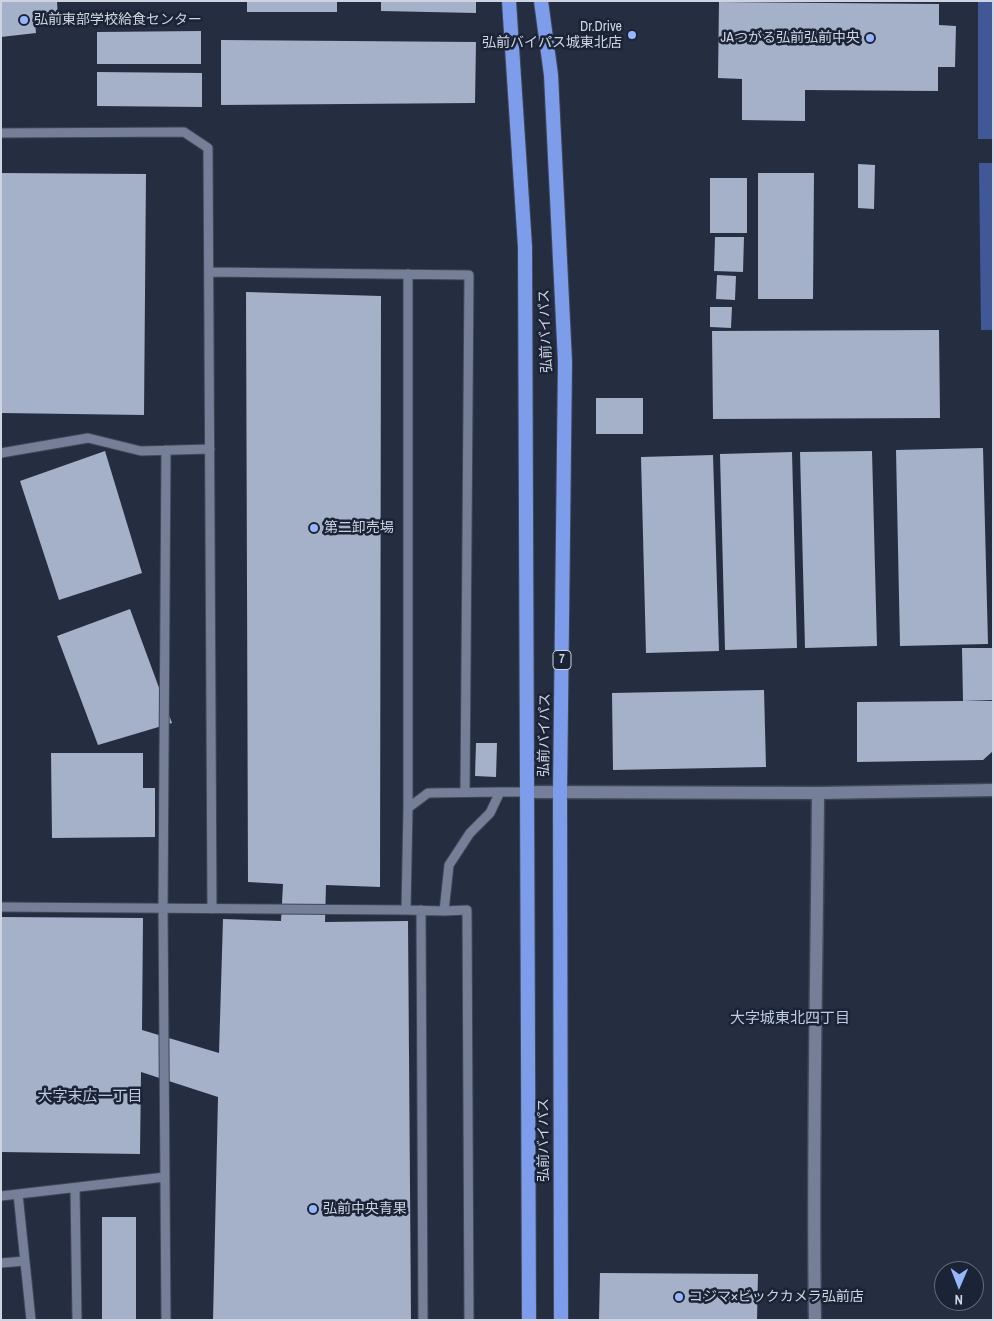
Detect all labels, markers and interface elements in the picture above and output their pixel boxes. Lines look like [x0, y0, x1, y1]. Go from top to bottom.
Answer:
place label: 弘前東部学校給食センター [34, 12, 202, 28]
marker: 弘前東部学校給食センター [18, 14, 30, 26]
place label: Dr.Drive 弘前バイパス城東北店 [482, 19, 622, 52]
marker: Dr.Drive 弘前バイパス城東北店 [626, 29, 638, 41]
place label: JAつがる弘前弘前中央 [721, 30, 860, 46]
marker: JAつがる弘前弘前中央 [864, 32, 876, 44]
street label: 弘前バイパス [536, 289, 556, 373]
place label: 第二卸売場 [324, 520, 394, 536]
marker: 第二卸売場 [308, 522, 320, 534]
road number: 7 [553, 650, 571, 670]
street label: 弘前バイパス [536, 693, 554, 777]
district label: 大字城東北四丁目 [730, 1010, 850, 1028]
district label: 大字末広一丁目 [38, 1088, 142, 1106]
street label: 弘前バイパス [536, 1098, 552, 1182]
place label: 弘前中央青果 [323, 1201, 407, 1217]
marker: 弘前中央青果 [307, 1203, 319, 1215]
north arrow [934, 1261, 984, 1311]
place label: コジマ×ビックカメラ弘前店 [689, 1289, 864, 1305]
marker: コジマ×ビックカメラ弘前店 [673, 1291, 685, 1303]
text: N [954, 1291, 963, 1309]

